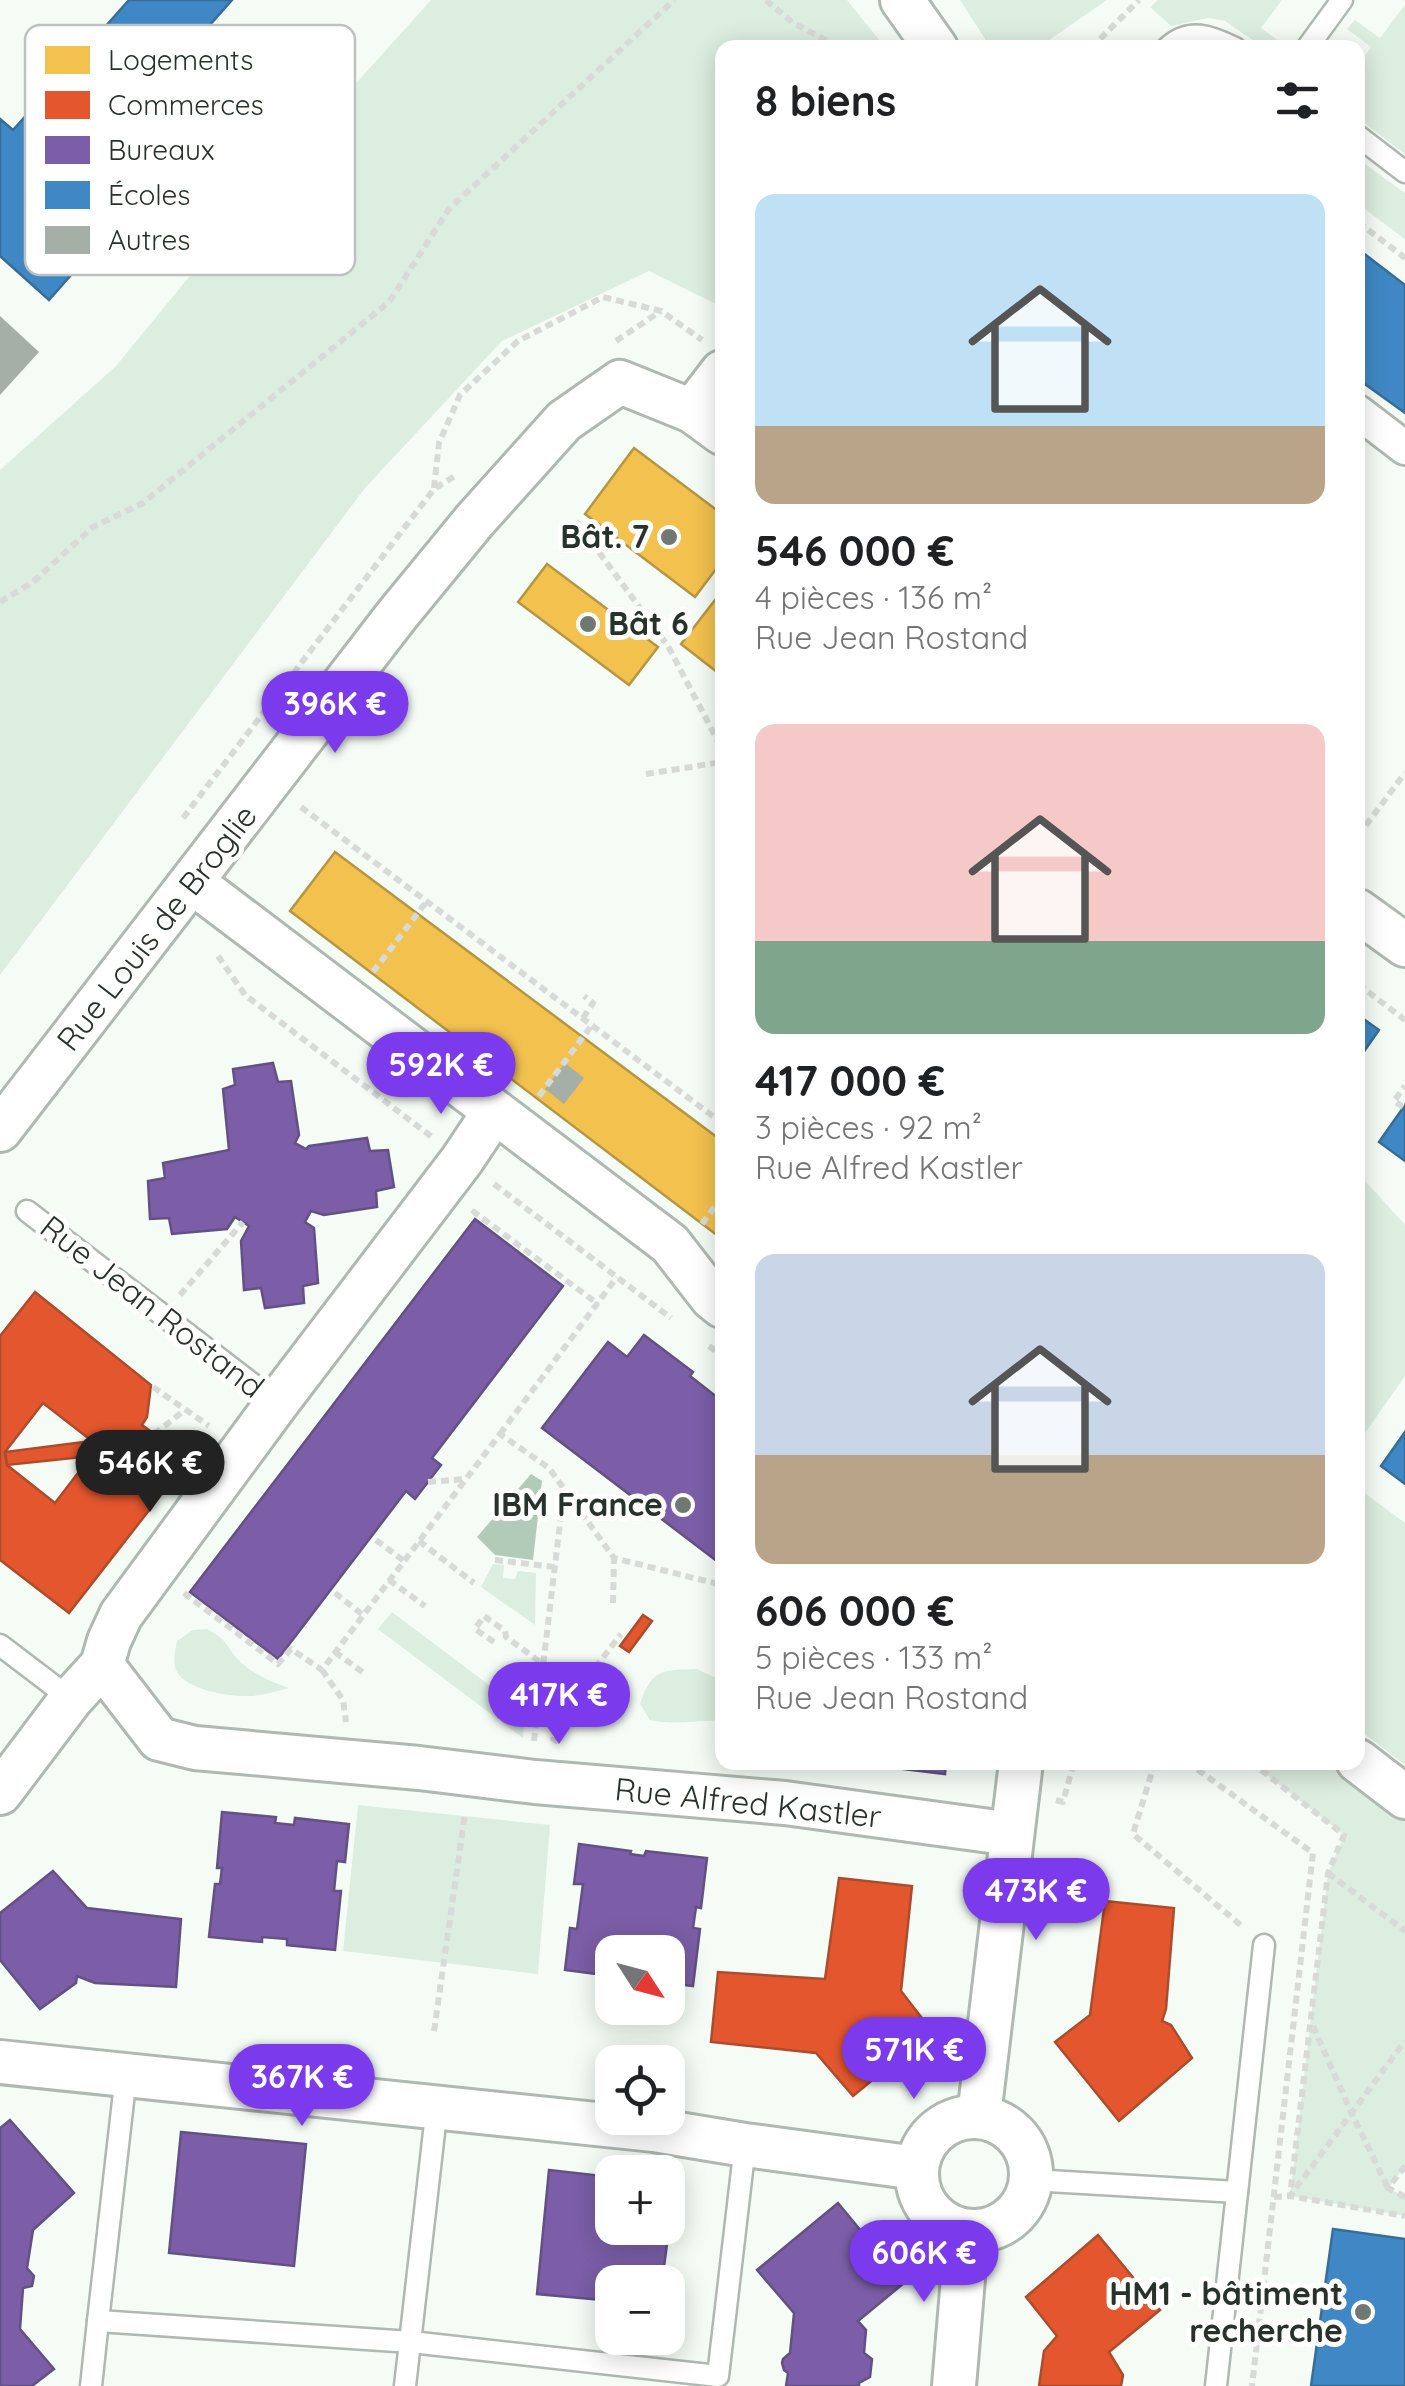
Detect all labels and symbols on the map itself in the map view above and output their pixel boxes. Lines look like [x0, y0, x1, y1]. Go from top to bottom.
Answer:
legend [25, 25, 355, 275]
text: Logements [108, 42, 253, 77]
text: Commerces [108, 87, 264, 122]
text: Bureaux [108, 132, 214, 167]
text: Écoles [108, 177, 190, 212]
text: Autres [108, 222, 190, 257]
place label: Bât. 7 [560, 516, 649, 556]
marker: Bât. 7 [658, 526, 680, 548]
place label: Bât 6 [608, 603, 689, 643]
marker: Bât 6 [577, 613, 599, 635]
pin: 396K € [254, 671, 416, 756]
street label: Rue Louis de Broglie [48, 796, 265, 1059]
pin: 592K € [360, 1032, 522, 1117]
street label: Rue Jean Rostand [33, 1206, 273, 1406]
pin: 546K € [69, 1430, 231, 1515]
place label: IBM France [492, 1484, 663, 1524]
marker: IBM France [672, 1494, 694, 1516]
pin: 417K € [478, 1662, 640, 1747]
street label: Rue Alfred Kastler [613, 1768, 883, 1836]
pin: 473K € [955, 1858, 1117, 1943]
north arrow [595, 1935, 685, 2025]
pin: 571K € [833, 2017, 995, 2102]
pin: 367K € [221, 2044, 383, 2129]
pin: 606K € [843, 2220, 1005, 2305]
place label: HM1 - bâtiment recherche [1109, 2273, 1343, 2350]
marker: HM1 - bâtiment recherche [1352, 2301, 1374, 2323]

